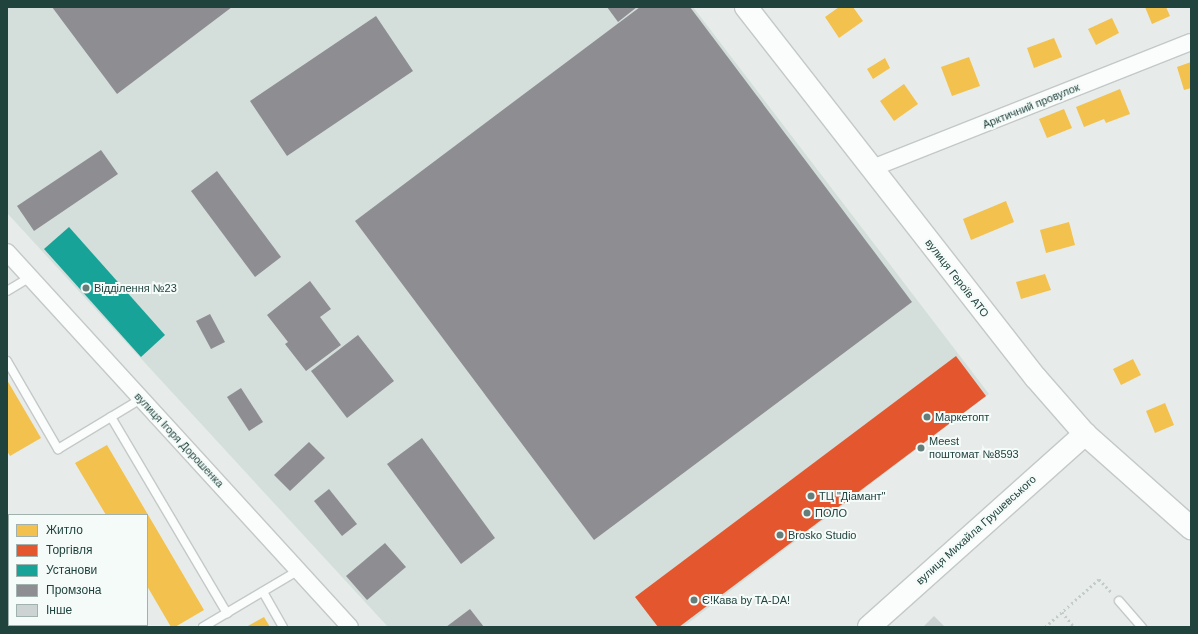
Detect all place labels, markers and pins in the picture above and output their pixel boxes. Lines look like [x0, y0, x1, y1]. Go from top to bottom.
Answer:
place label: Відділення №23 [94, 281, 177, 295]
marker: Відділення №23 [81, 283, 91, 293]
place label: Маркетопт [935, 410, 989, 424]
marker: Маркетопт [922, 412, 932, 422]
place label: Meest поштомат №8593 [929, 435, 1019, 461]
marker: Meest поштомат №8593 [916, 443, 926, 453]
place label: ТЦ "Діамант" [819, 489, 886, 503]
marker: ТЦ "Діамант" [806, 491, 816, 501]
place label: ПОЛО [815, 506, 847, 520]
marker: ПОЛО [802, 508, 812, 518]
place label: Brosko Studio [788, 528, 856, 542]
marker: Brosko Studio [775, 530, 785, 540]
place label: Є!Кава by TA-DA! [702, 593, 790, 607]
marker: Є!Кава by TA-DA! [689, 595, 699, 605]

